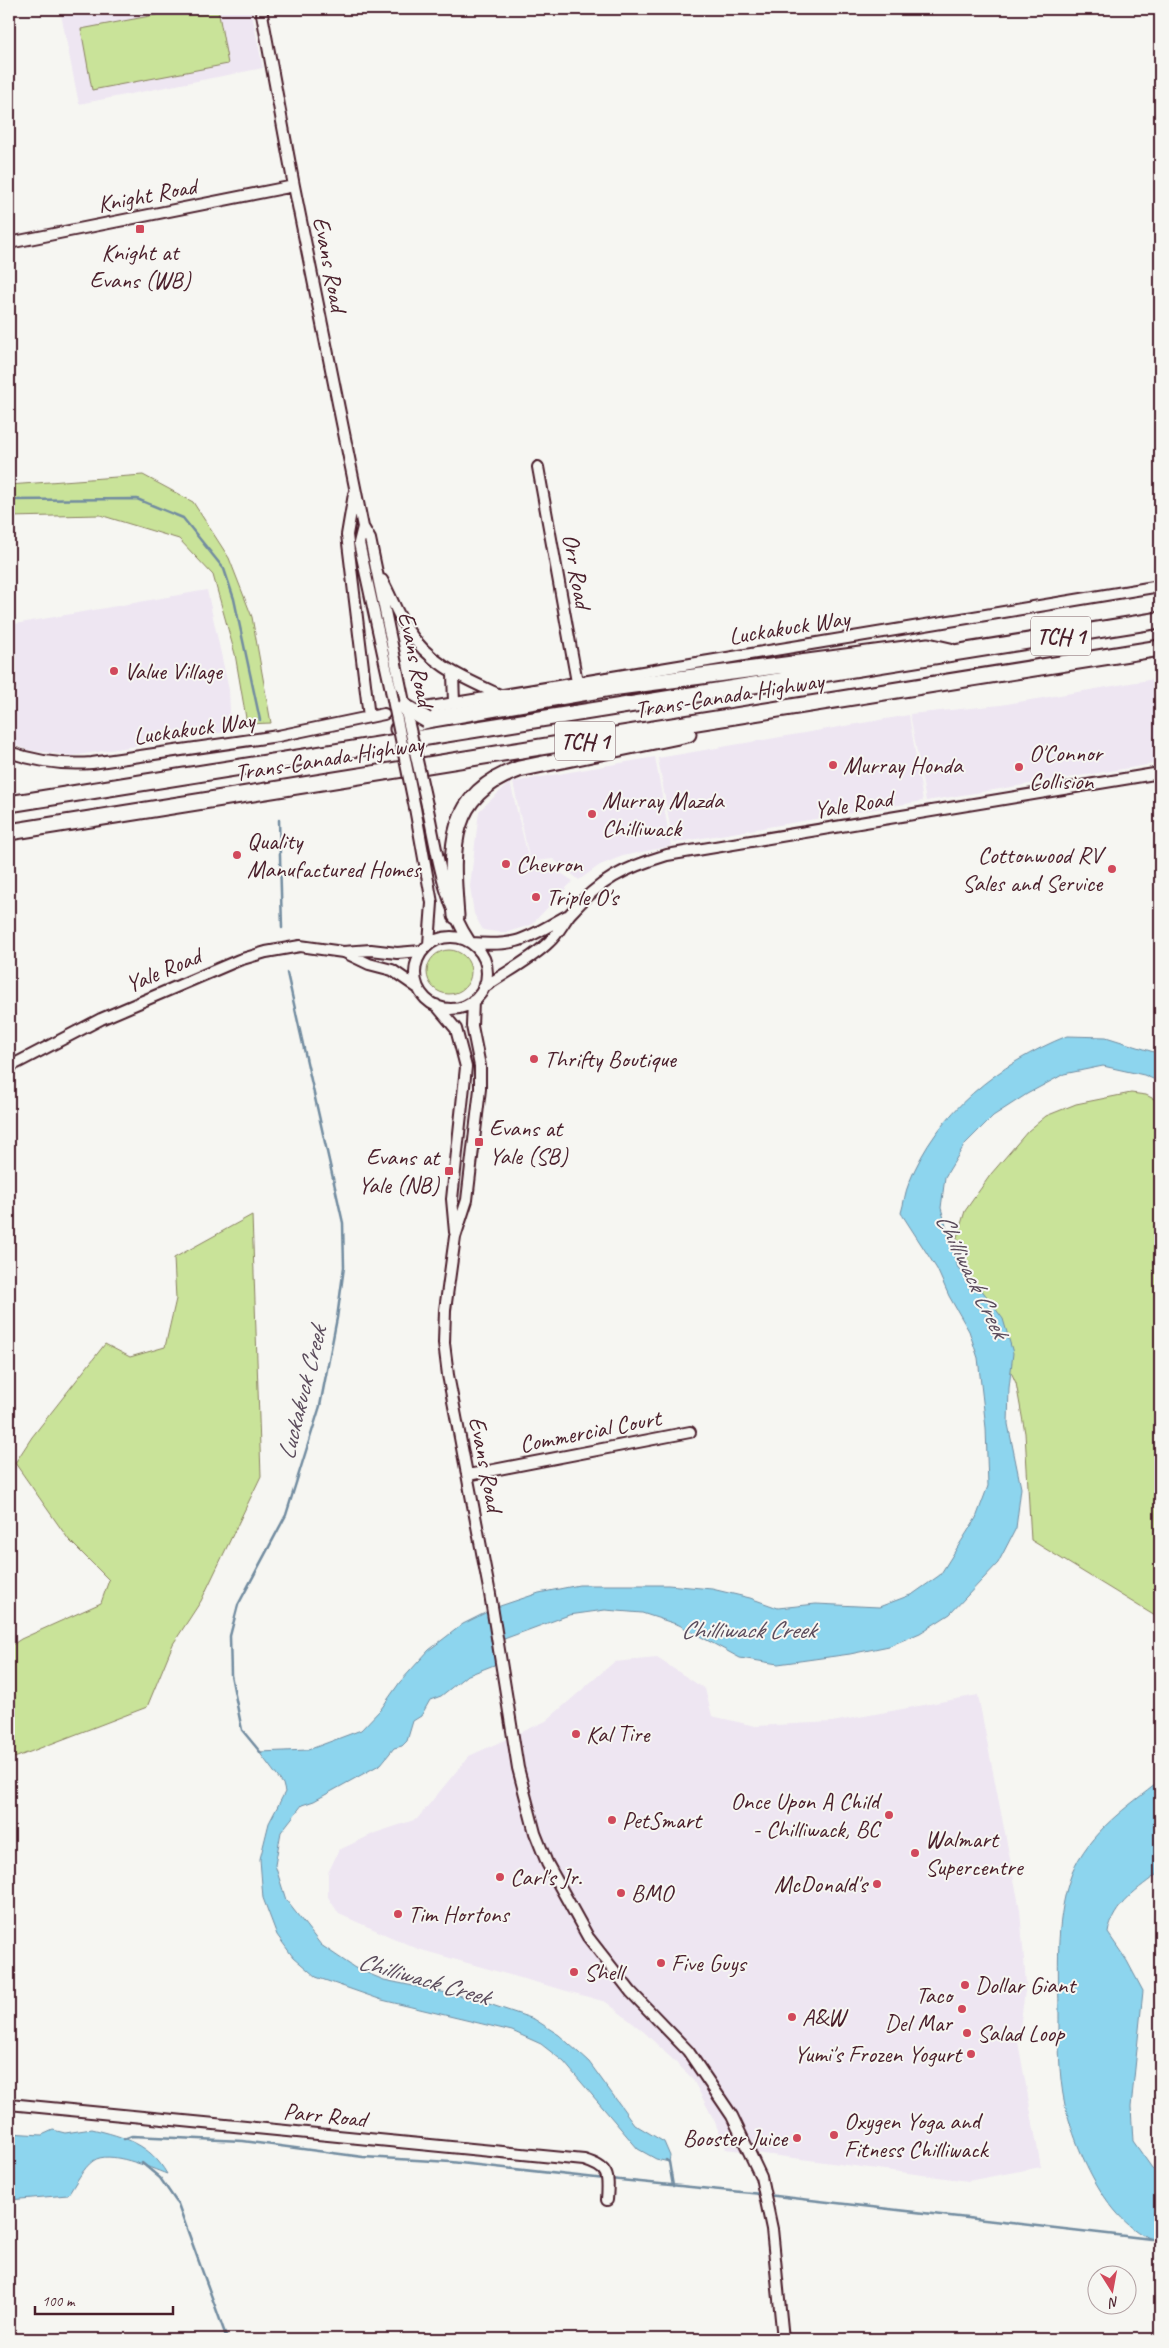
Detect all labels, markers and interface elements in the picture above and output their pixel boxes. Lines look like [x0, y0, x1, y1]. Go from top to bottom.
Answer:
street label: Knight Road [95, 170, 202, 219]
street label: Evans Road [306, 214, 355, 317]
marker: Knight at Evans (WB) [134, 223, 146, 235]
place label: Knight at Evans (WB) [90, 237, 191, 295]
street label: Orr Road [556, 531, 599, 614]
street label: Luckakuck Way [727, 602, 853, 651]
street label: Evans Road [391, 609, 441, 712]
road number: TCH 1 [1031, 616, 1091, 656]
place label: Value Village [124, 656, 224, 686]
marker: Value Village [108, 665, 120, 677]
street label: Trans-Canada Highway [633, 665, 827, 725]
street label: Luckakuck Way [132, 704, 258, 751]
road number: TCH 1 [555, 721, 615, 760]
street label: Trans-Canada Highway [233, 728, 427, 788]
place label: O'Connor Collision [1029, 738, 1105, 796]
place label: Murray Honda [843, 750, 964, 780]
marker: Murray Honda [827, 759, 839, 771]
marker: O'Connor Collision [1013, 761, 1025, 773]
street label: Yale Road [812, 782, 898, 825]
place label: Murray Mazda Chilliwack [602, 785, 725, 843]
marker: Murray Mazda Chilliwack [586, 808, 598, 820]
place label: Quality Manufactured Homes [247, 826, 422, 884]
place label: Cottonwood RV Sales and Service [962, 840, 1107, 898]
marker: Quality Manufactured Homes [231, 849, 243, 861]
place label: Chevron [516, 849, 583, 879]
marker: Chevron [500, 858, 512, 870]
marker: Cottonwood RV Sales and Service [1106, 863, 1118, 875]
place label: Triple O's [546, 882, 621, 912]
marker: Triple O's [530, 891, 542, 903]
street label: Yale Road [121, 939, 208, 999]
place label: Thrifty Boutique [544, 1044, 678, 1074]
marker: Thrifty Boutique [528, 1053, 540, 1065]
place label: Evans at Yale (SB) [489, 1113, 568, 1171]
marker: Evans at Yale (SB) [473, 1136, 485, 1148]
place label: Evans at Yale (NB) [358, 1142, 441, 1200]
marker: Evans at Yale (NB) [443, 1165, 455, 1177]
water label: Chilliwack Creek [928, 1208, 1018, 1346]
water label: Luckakuck Creek [270, 1319, 335, 1463]
street label: Commercial Court [517, 1402, 665, 1459]
street label: Evans Road [462, 1414, 511, 1517]
water label: Chilliwack Creek [681, 1614, 819, 1646]
place label: Kal Tire [586, 1719, 651, 1749]
marker: Kal Tire [570, 1728, 582, 1740]
place label: Once Upon A Child - Chilliwack, BC [730, 1786, 883, 1844]
place label: PetSmart [622, 1805, 703, 1835]
marker: Once Upon A Child - Chilliwack, BC [883, 1809, 895, 1821]
marker: PetSmart [606, 1814, 618, 1826]
place label: Walmart Supercentre [925, 1824, 1025, 1882]
marker: Walmart Supercentre [909, 1847, 921, 1859]
place label: Carl's Jr. [510, 1862, 582, 1892]
place label: McDonald's [774, 1869, 870, 1899]
marker: Carl's Jr. [494, 1871, 506, 1883]
place label: BMO [631, 1878, 676, 1908]
marker: McDonald's [871, 1878, 883, 1890]
marker: BMO [615, 1887, 627, 1899]
place label: Tim Hortons [408, 1899, 511, 1929]
marker: Tim Hortons [392, 1908, 404, 1920]
water label: Chilliwack Creek [355, 1945, 496, 2014]
place label: Five Guys [671, 1948, 747, 1978]
place label: Shell [584, 1957, 627, 1987]
marker: Five Guys [655, 1957, 667, 1969]
marker: Shell [568, 1966, 580, 1978]
place label: Dollar Giant [975, 1970, 1077, 2000]
marker: Dollar Giant [959, 1979, 971, 1991]
place label: Taco Del Mar [884, 1980, 955, 2038]
place label: A&W [802, 2002, 850, 2032]
marker: Taco Del Mar [956, 2003, 968, 2015]
marker: A&W [786, 2011, 798, 2023]
place label: Salad Loop [977, 2018, 1066, 2048]
marker: Salad Loop [961, 2027, 973, 2039]
place label: Yumi's Frozen Yogurt [794, 2039, 963, 2069]
marker: Yumi's Frozen Yogurt [965, 2048, 977, 2060]
street label: Parr Road [282, 2096, 372, 2135]
place label: Oxygen Yoga and Fitness Chilliwack [844, 2106, 990, 2164]
place label: Booster Juice [683, 2123, 789, 2153]
marker: Oxygen Yoga and Fitness Chilliwack [828, 2129, 840, 2141]
marker: Booster Juice [791, 2132, 803, 2144]
north arrow [1086, 2266, 1136, 2316]
scale bar [35, 2283, 172, 2315]
text: 100 m [42, 2292, 76, 2311]
text: N [1106, 2293, 1120, 2312]

